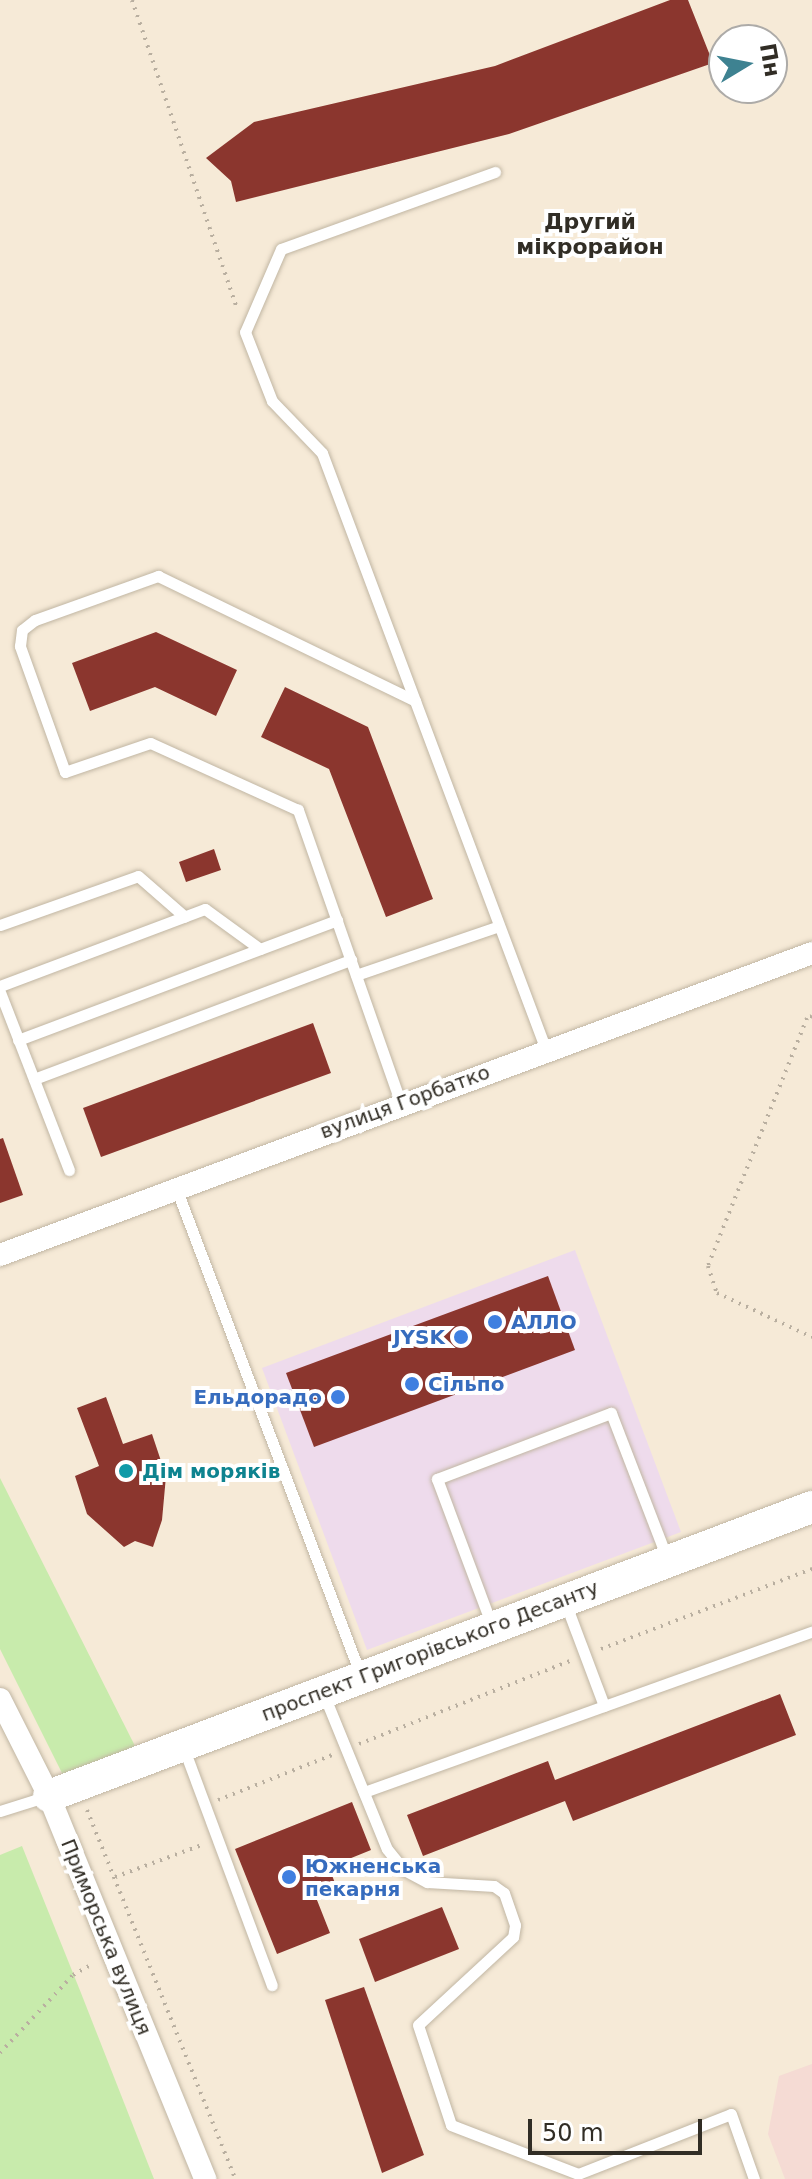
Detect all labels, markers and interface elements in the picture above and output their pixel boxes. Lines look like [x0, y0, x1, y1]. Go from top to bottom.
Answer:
north arrow [708, 24, 788, 104]
text: Пн [755, 41, 785, 79]
district label: Другий мікрорайон [516, 208, 664, 260]
street label: вулиця Горбатко [317, 1060, 493, 1144]
place label: АЛЛО [511, 1310, 577, 1334]
marker: АЛЛО [486, 1313, 504, 1331]
place label: JYSK [393, 1325, 445, 1349]
marker: JYSK [452, 1328, 470, 1346]
place label: Сільпо [428, 1372, 504, 1396]
marker: Сільпо [403, 1375, 421, 1393]
place label: Ельдорадо [193, 1385, 322, 1409]
marker: Ельдорадо [329, 1388, 347, 1406]
place label: Дім моряків [142, 1459, 280, 1483]
marker: Дім моряків [117, 1462, 135, 1480]
street label: проспект Григорівського Десанту [258, 1575, 602, 1727]
street label: Приморська вулиця [56, 1835, 156, 2039]
place label: Южненська пекарня [305, 1854, 441, 1901]
marker: Южненська пекарня [280, 1868, 298, 1886]
scale bar [532, 2103, 706, 2153]
text: 50 m [542, 2119, 604, 2147]

